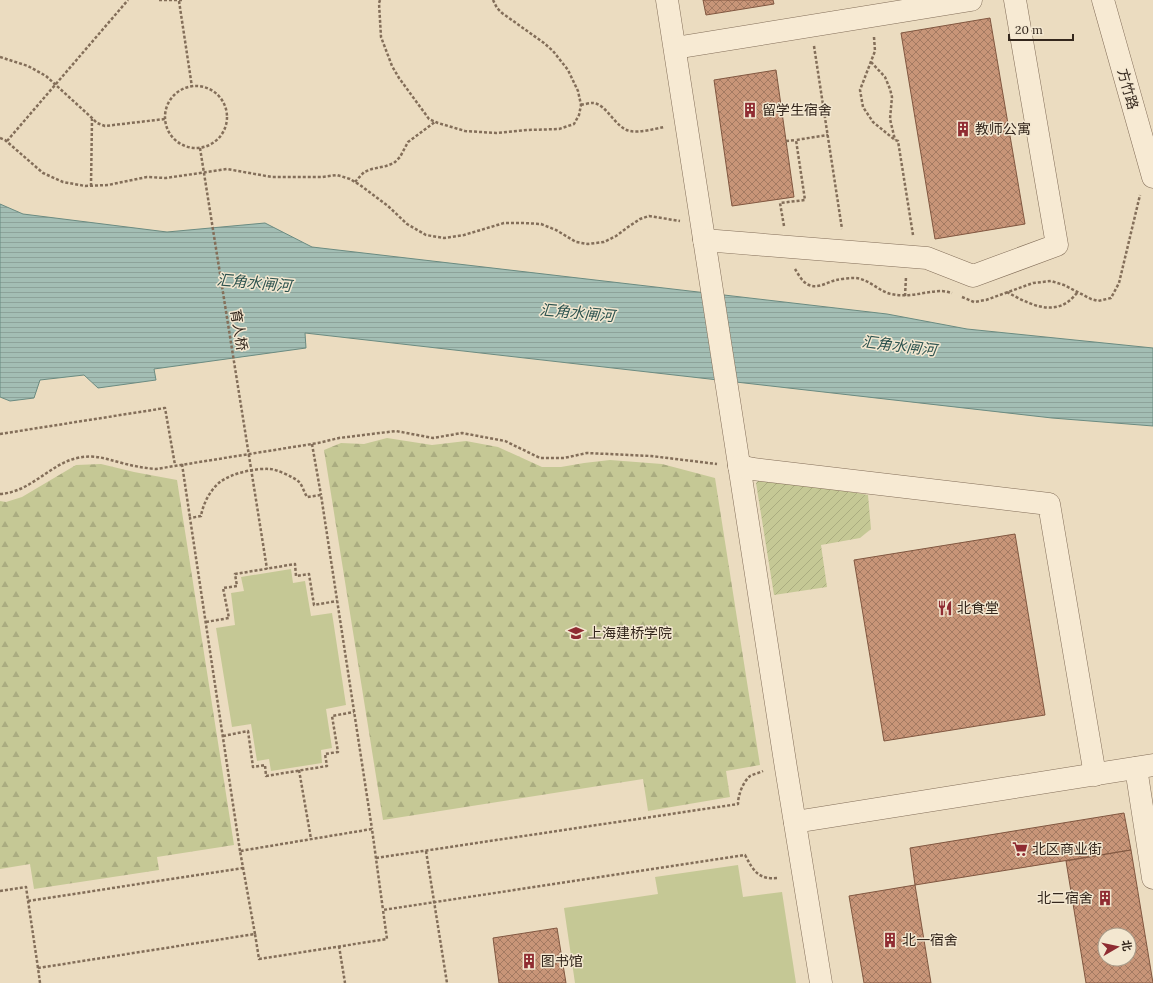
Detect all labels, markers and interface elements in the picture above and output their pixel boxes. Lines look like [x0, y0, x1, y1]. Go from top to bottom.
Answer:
scale bar [1009, 16, 1073, 42]
text: 20 m [1015, 22, 1043, 37]
street label: 方竹路 [1114, 66, 1142, 112]
building icon: 留学生宿舍 [741, 101, 759, 119]
place label: 留学生宿舍 [762, 101, 832, 119]
building icon: 教师公寓 [954, 120, 972, 138]
place label: 教师公寓 [975, 120, 1031, 138]
water label: 汇角水闸河 [216, 270, 295, 295]
water label: 汇角水闸河 [539, 300, 618, 325]
street label: 育人桥 [227, 308, 251, 352]
water label: 汇角水闸河 [861, 332, 940, 360]
restaurant icon: 北食堂 [936, 599, 954, 617]
place label: 北食堂 [957, 599, 999, 617]
school or university icon: 上海建桥学院 [567, 624, 585, 642]
place label: 上海建桥学院 [588, 624, 672, 642]
supermarket icon: 北区商业街 [1011, 840, 1029, 858]
place label: 北区商业街 [1032, 840, 1102, 858]
place label: 北二宿舍 [1037, 889, 1093, 907]
building icon: 北二宿舍 [1096, 889, 1114, 907]
north arrow [1097, 927, 1137, 967]
building icon: 北一宿舍 [881, 931, 899, 949]
place label: 北一宿舍 [902, 931, 958, 949]
text: 北 [1119, 939, 1135, 952]
building icon: 图书馆 [520, 952, 538, 970]
place label: 图书馆 [541, 952, 583, 970]

